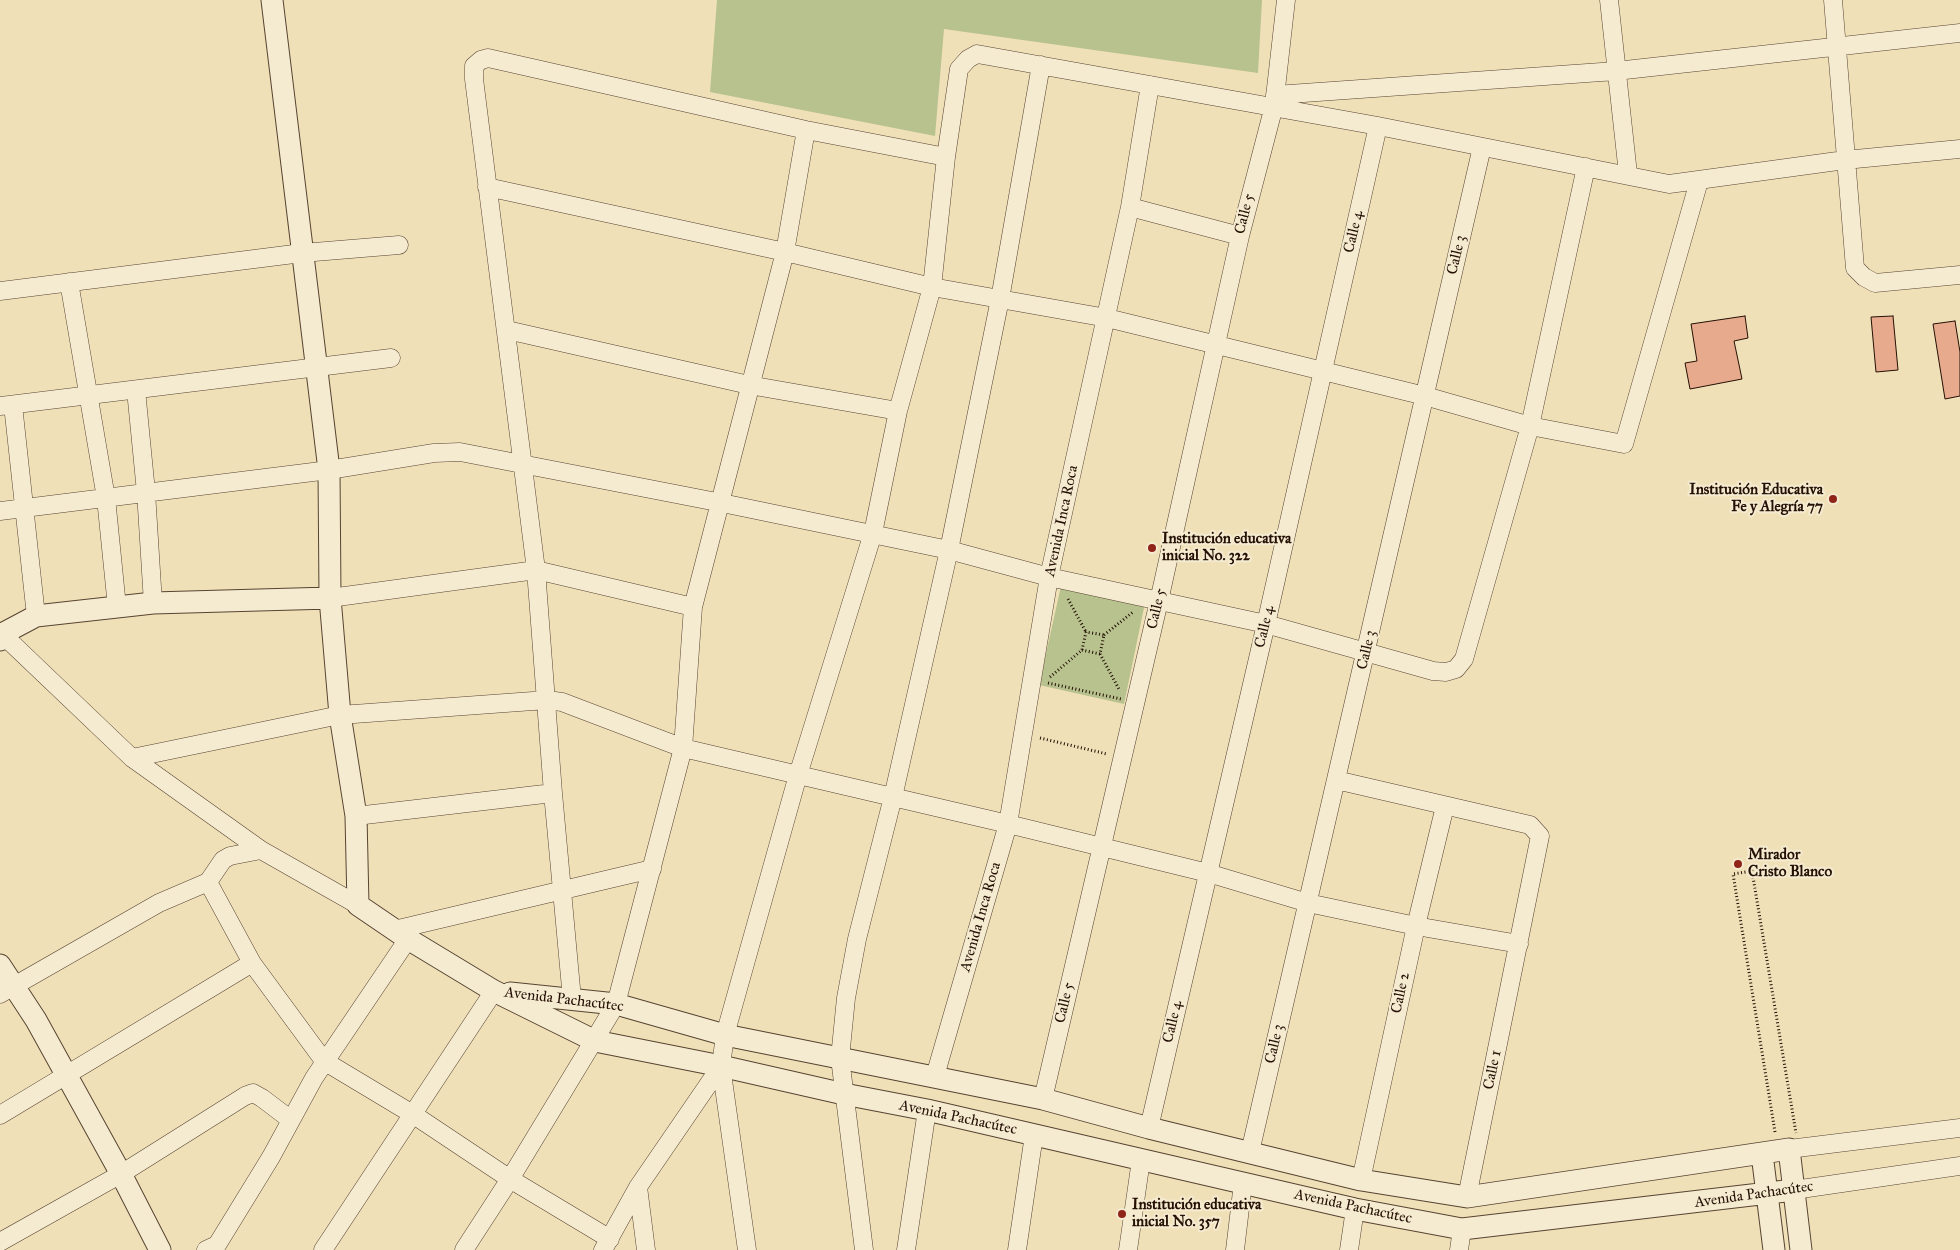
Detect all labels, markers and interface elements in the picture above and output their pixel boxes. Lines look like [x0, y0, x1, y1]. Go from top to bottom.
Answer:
street label: Calle 5 [1231, 192, 1259, 236]
street label: Calle 4 [1340, 209, 1368, 255]
street label: Calle 3 [1444, 233, 1470, 277]
street label: Avenida Inca Roca [1041, 464, 1083, 578]
place label: Institución Educativa Fe y Alegría 77 [1689, 481, 1823, 516]
marker: Institución Educativa Fe y Alegría 77 [1827, 493, 1839, 505]
place label: Institución educativa inicial No. 322 [1162, 530, 1291, 565]
marker: Institución educativa inicial No. 322 [1146, 542, 1158, 554]
street label: Calle 5 [1144, 587, 1170, 631]
street label: Calle 4 [1251, 604, 1279, 650]
street label: Calle 3 [1354, 628, 1380, 672]
place label: Mirador Cristo Blanco [1748, 846, 1832, 881]
marker: Mirador Cristo Blanco [1732, 858, 1744, 870]
street label: Avenida Inca Roca [957, 860, 1005, 974]
street label: Calle 2 [1388, 971, 1414, 1015]
street label: Calle 5 [1052, 981, 1078, 1025]
street label: Avenida Pachacútec [503, 984, 625, 1016]
street label: Calle 4 [1159, 999, 1187, 1045]
street label: Calle 3 [1262, 1022, 1288, 1066]
street label: Calle 1 [1480, 1049, 1506, 1091]
street label: Avenida Pachacútec [897, 1097, 1019, 1139]
street label: Avenida Pachacútec [1693, 1178, 1815, 1212]
street label: Avenida Pachacútec [1292, 1186, 1414, 1228]
place label: Institución educativa inicial No. 357 [1132, 1196, 1261, 1231]
marker: Institución educativa inicial No. 357 [1116, 1208, 1128, 1220]

